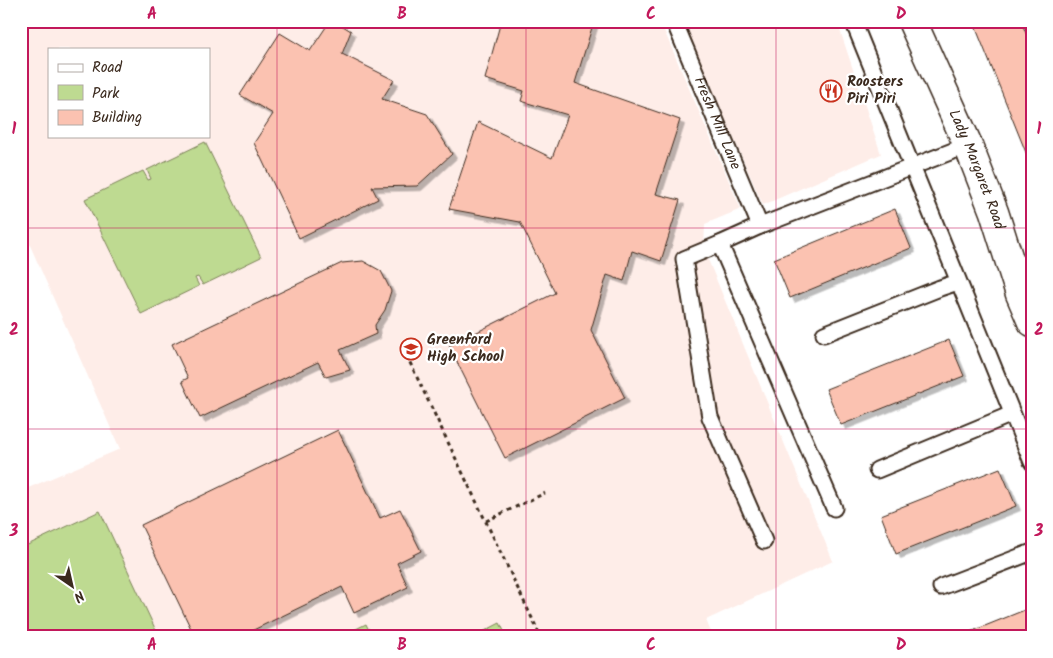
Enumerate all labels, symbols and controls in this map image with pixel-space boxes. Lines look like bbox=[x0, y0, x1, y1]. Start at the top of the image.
text: A bbox=[147, 2, 157, 27]
text: B bbox=[397, 2, 407, 27]
text: C bbox=[646, 2, 656, 27]
text: D bbox=[896, 2, 907, 27]
legend bbox=[48, 48, 210, 138]
text: Road bbox=[92, 56, 123, 80]
place label: Roosters Piri Piri bbox=[847, 70, 903, 111]
street label: Fresh Mill Lane bbox=[687, 73, 747, 174]
restaurant icon: Roosters Piri Piri bbox=[819, 79, 843, 103]
text: Park bbox=[92, 82, 120, 106]
text: Building bbox=[92, 106, 142, 130]
street label: Lady Margaret Road bbox=[941, 106, 1011, 233]
text: 1 bbox=[12, 117, 17, 142]
text: 1 bbox=[1037, 117, 1042, 142]
text: 2 bbox=[9, 318, 19, 343]
text: 2 bbox=[1034, 318, 1044, 343]
place label: Greenford High School bbox=[427, 328, 504, 369]
school or university icon: Greenford High School bbox=[399, 337, 423, 361]
text: 3 bbox=[9, 519, 19, 544]
text: 3 bbox=[1034, 519, 1044, 544]
north arrow bbox=[48, 560, 98, 610]
text: N bbox=[69, 584, 89, 608]
text: A bbox=[147, 633, 157, 658]
text: B bbox=[397, 633, 407, 658]
text: C bbox=[646, 633, 656, 658]
text: D bbox=[896, 633, 907, 658]

